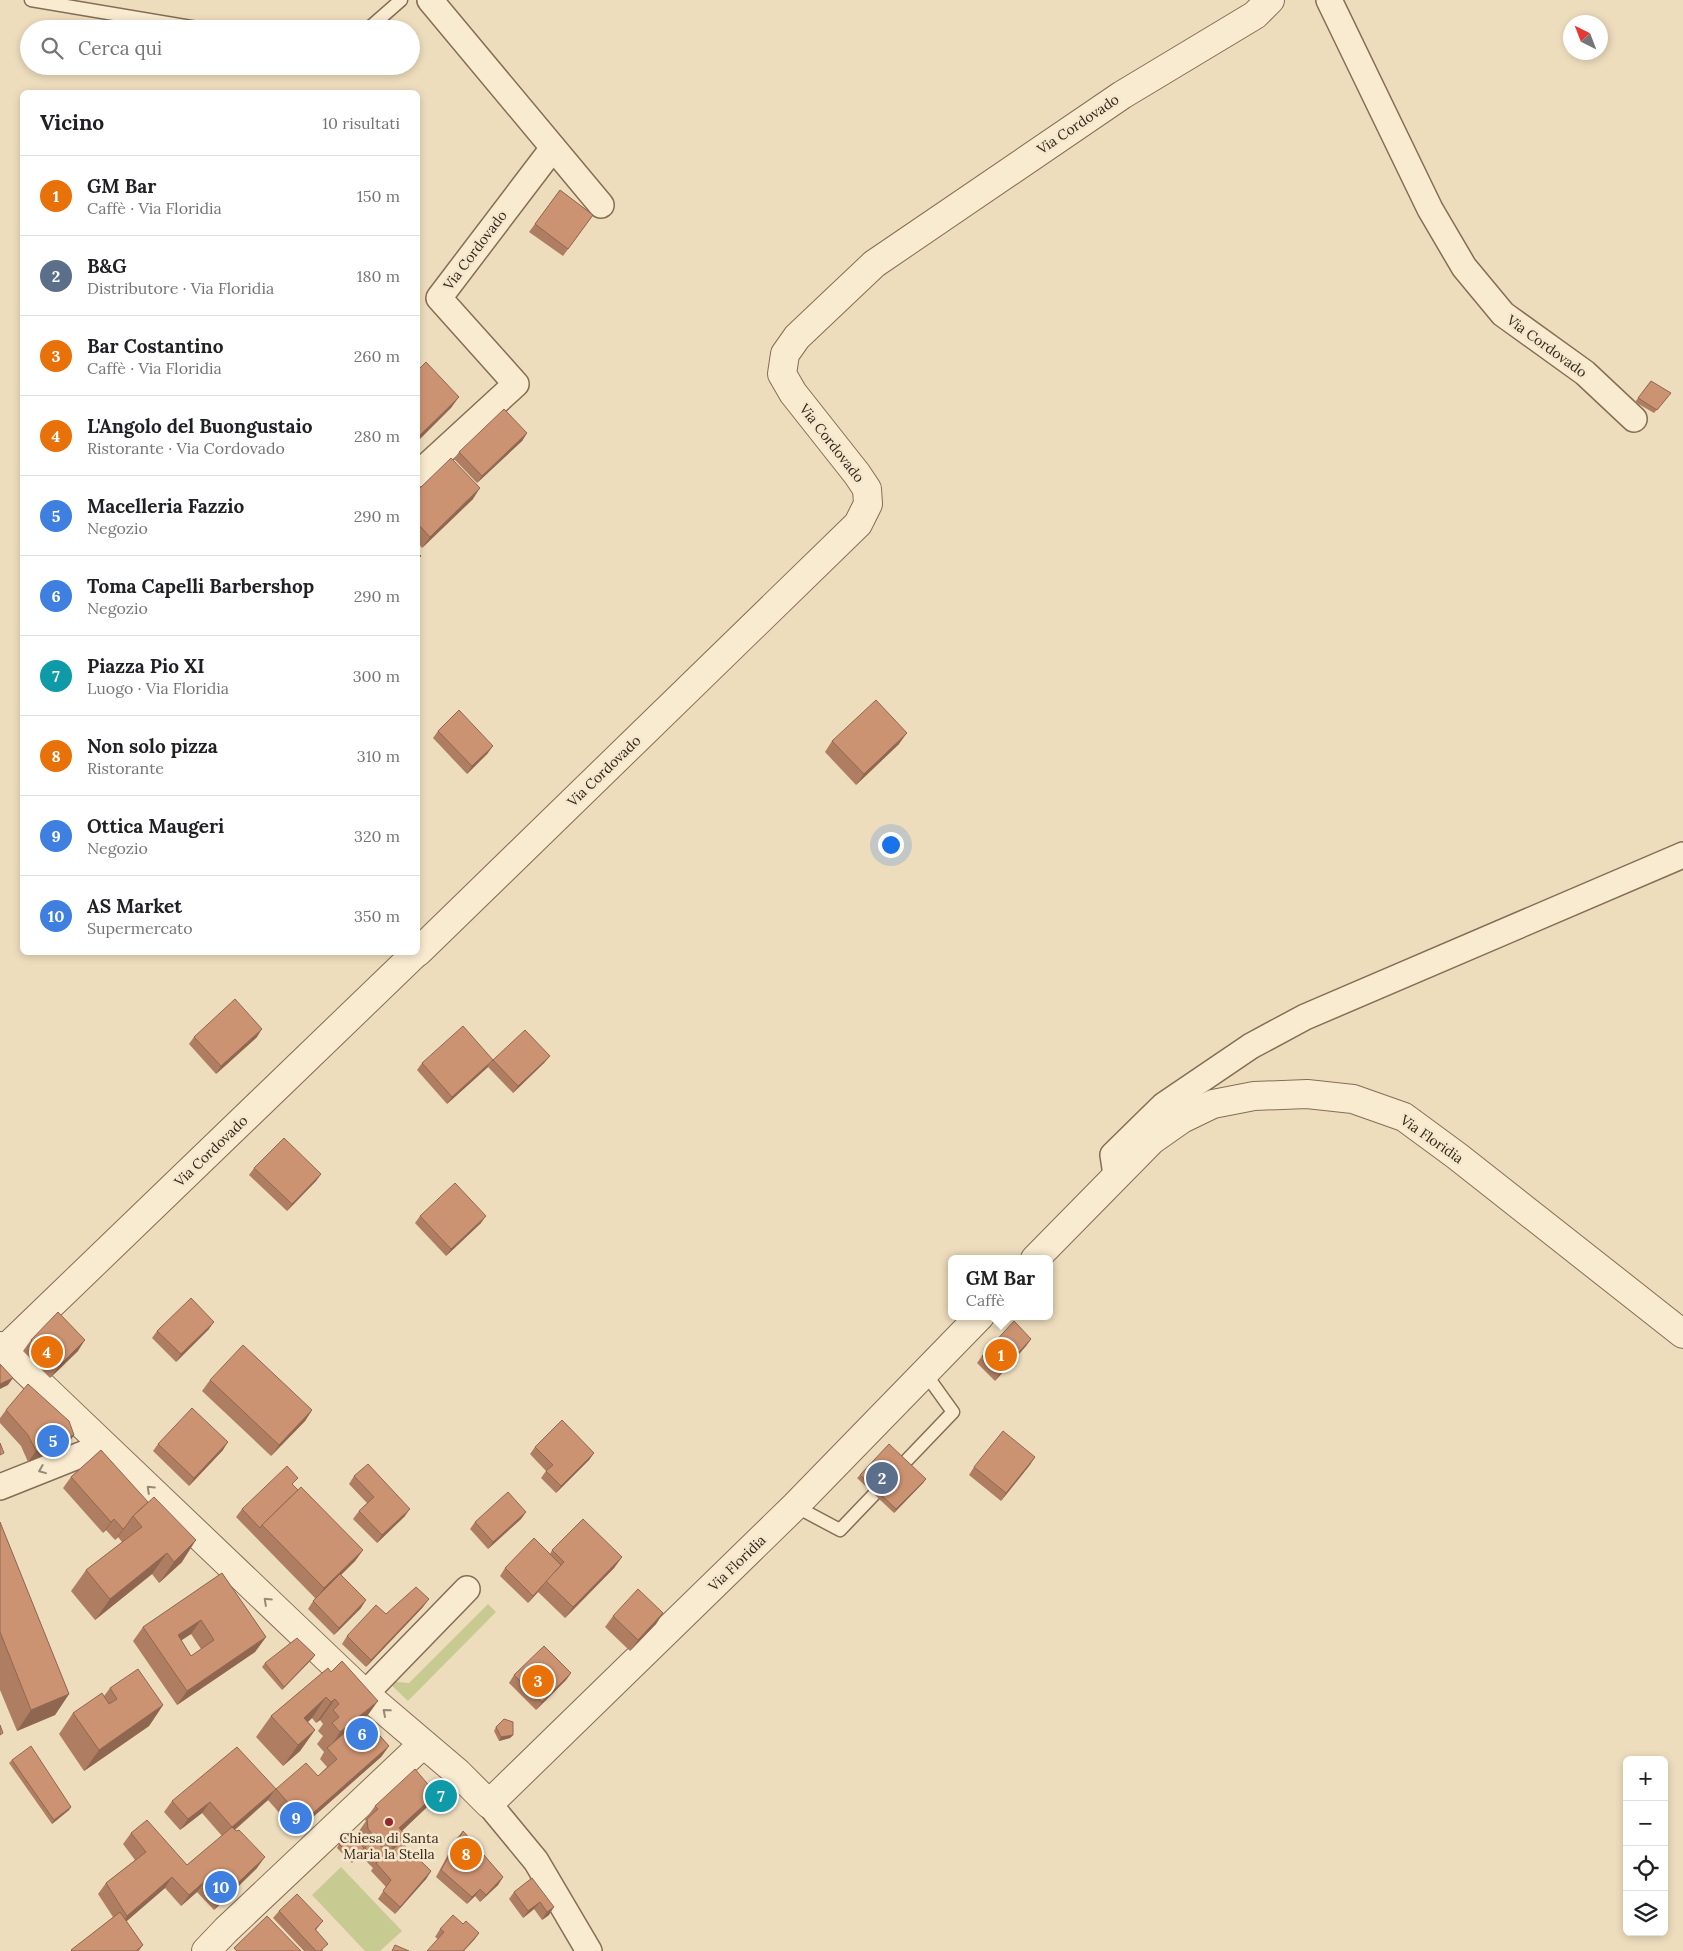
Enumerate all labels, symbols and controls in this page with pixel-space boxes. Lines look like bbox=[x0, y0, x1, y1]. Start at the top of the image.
north arrow bbox=[1563, 15, 1608, 60]
search box bbox=[20, 20, 420, 75]
icon: search bbox=[38, 34, 66, 62]
text: Cerca qui bbox=[78, 36, 162, 60]
street label: Via Cordovado bbox=[1033, 90, 1122, 159]
text: Vicino bbox=[40, 109, 104, 136]
text: 10 risultati bbox=[322, 113, 400, 133]
text: GM Bar bbox=[87, 174, 156, 198]
text: 1 bbox=[53, 186, 59, 206]
text: 150 m bbox=[357, 186, 400, 206]
text: Caffè · Via Floridia bbox=[87, 198, 222, 218]
street label: Via Cordovado bbox=[439, 207, 511, 294]
text: B&G bbox=[87, 254, 127, 278]
text: 2 bbox=[52, 266, 60, 286]
text: 180 m bbox=[357, 266, 400, 286]
text: Distributore · Via Floridia bbox=[87, 278, 274, 298]
street label: Via Cordovado bbox=[1503, 310, 1591, 381]
text: Bar Costantino bbox=[87, 334, 223, 358]
text: 3 bbox=[52, 346, 60, 366]
text: 260 m bbox=[354, 346, 400, 366]
text: Caffè · Via Floridia bbox=[87, 358, 222, 378]
street label: Via Cordovado bbox=[795, 399, 868, 486]
text: L'Angolo del Buongustaio bbox=[87, 414, 312, 438]
text: 4 bbox=[52, 426, 60, 446]
text: 280 m bbox=[354, 426, 400, 446]
text: Ristorante · Via Cordovado bbox=[87, 438, 285, 458]
text: Macelleria Fazzio bbox=[87, 494, 244, 518]
text: 5 bbox=[52, 506, 60, 526]
text: 290 m bbox=[354, 506, 400, 526]
text: Negozio bbox=[87, 518, 148, 538]
text: Toma Capelli Barbershop bbox=[87, 574, 314, 598]
text: 6 bbox=[51, 586, 61, 606]
text: 290 m bbox=[354, 586, 400, 606]
text: Negozio bbox=[87, 598, 148, 618]
text: Piazza Pio XI bbox=[87, 654, 205, 678]
text: 7 bbox=[52, 666, 60, 686]
text: 300 m bbox=[353, 666, 400, 686]
text: Luogo · Via Floridia bbox=[87, 678, 229, 698]
street label: Via Cordovado bbox=[563, 732, 644, 811]
text: Non solo pizza bbox=[87, 734, 218, 758]
text: 8 bbox=[51, 746, 61, 766]
text: 310 m bbox=[357, 746, 400, 766]
text: Ristorante bbox=[87, 758, 164, 778]
text: Ottica Maugeri bbox=[87, 814, 224, 838]
text: 9 bbox=[51, 826, 61, 846]
text: 320 m bbox=[354, 826, 400, 846]
your location bbox=[878, 832, 904, 858]
text: Negozio bbox=[87, 838, 148, 858]
text: AS Market bbox=[87, 894, 182, 918]
text: 10 bbox=[48, 906, 64, 926]
text: 350 m bbox=[354, 906, 400, 926]
text: Supermercato bbox=[87, 918, 193, 938]
street label: Via Floridia bbox=[1396, 1110, 1467, 1167]
street label: Via Cordovado bbox=[170, 1112, 251, 1191]
popup bbox=[948, 1255, 1053, 1320]
text: GM Bar bbox=[966, 1266, 1035, 1290]
text: Caffè bbox=[966, 1290, 1005, 1310]
pin: 4 bbox=[31, 1333, 63, 1371]
pin: 1 bbox=[985, 1336, 1017, 1374]
pin: 5 bbox=[37, 1422, 69, 1460]
pin: 2 bbox=[866, 1459, 898, 1497]
one-way arrow bbox=[38, 1464, 47, 1475]
one-way arrow bbox=[146, 1486, 155, 1495]
street label: Via Floridia bbox=[704, 1531, 769, 1596]
one-way arrow bbox=[264, 1598, 273, 1607]
pin: 3 bbox=[522, 1662, 554, 1700]
one-way arrow bbox=[383, 1709, 392, 1718]
pin: 6 bbox=[346, 1715, 378, 1753]
map controls bbox=[1623, 1756, 1668, 1936]
button: + bbox=[1623, 1756, 1668, 1801]
pin: 7 bbox=[425, 1777, 457, 1815]
pin: 9 bbox=[280, 1799, 312, 1837]
button: − bbox=[1623, 1801, 1668, 1846]
marker: Chiesa di Santa Maria la Stella bbox=[383, 1816, 395, 1828]
place label: Chiesa di Santa Maria la Stella bbox=[339, 1829, 439, 1863]
pin: 8 bbox=[450, 1835, 482, 1873]
button: locate bbox=[1623, 1846, 1668, 1891]
pin: 10 bbox=[205, 1868, 237, 1906]
button: layers bbox=[1623, 1891, 1668, 1936]

